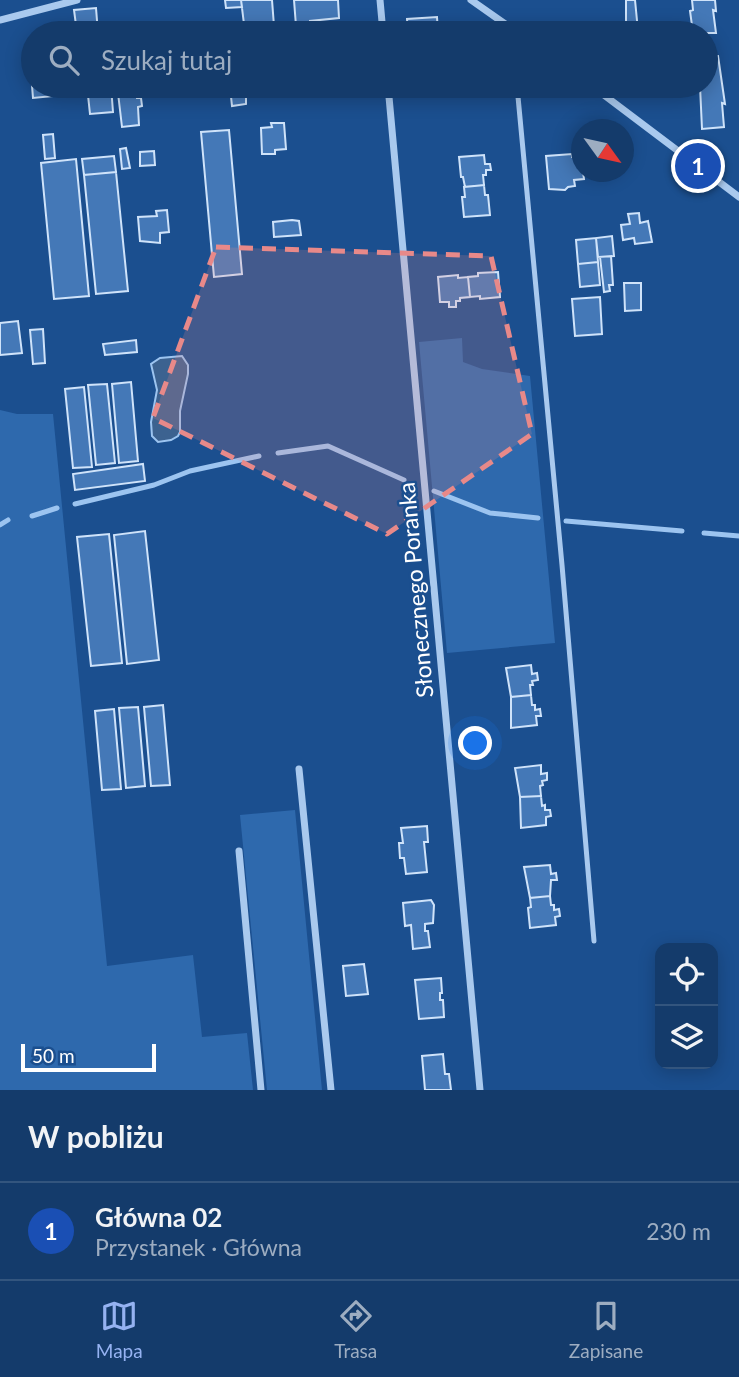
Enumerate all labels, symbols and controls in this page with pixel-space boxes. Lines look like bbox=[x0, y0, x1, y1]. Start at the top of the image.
search box bbox=[21, 21, 718, 98]
icon: search bbox=[45, 41, 83, 79]
text: Szukaj tutaj bbox=[101, 44, 232, 76]
north arrow bbox=[571, 119, 634, 182]
pin: 1 bbox=[675, 140, 721, 192]
street label: Słonecznego Poranka bbox=[392, 481, 438, 699]
your location bbox=[458, 726, 492, 760]
map controls bbox=[655, 943, 718, 1069]
button: locate bbox=[655, 943, 718, 1006]
button: layers bbox=[655, 1006, 718, 1069]
scale bar bbox=[21, 1041, 156, 1073]
text: 50 m bbox=[32, 1044, 75, 1067]
text: W pobliżu bbox=[28, 1118, 164, 1154]
text: Główna 02 bbox=[95, 1201, 222, 1233]
text: 1 bbox=[44, 1217, 58, 1245]
text: 230 m bbox=[646, 1217, 711, 1245]
text: Przystanek · Główna bbox=[95, 1233, 302, 1261]
tab: Mapa bbox=[96, 1297, 143, 1362]
tab: Trasa bbox=[334, 1297, 377, 1362]
tab: Zapisane bbox=[569, 1297, 643, 1362]

